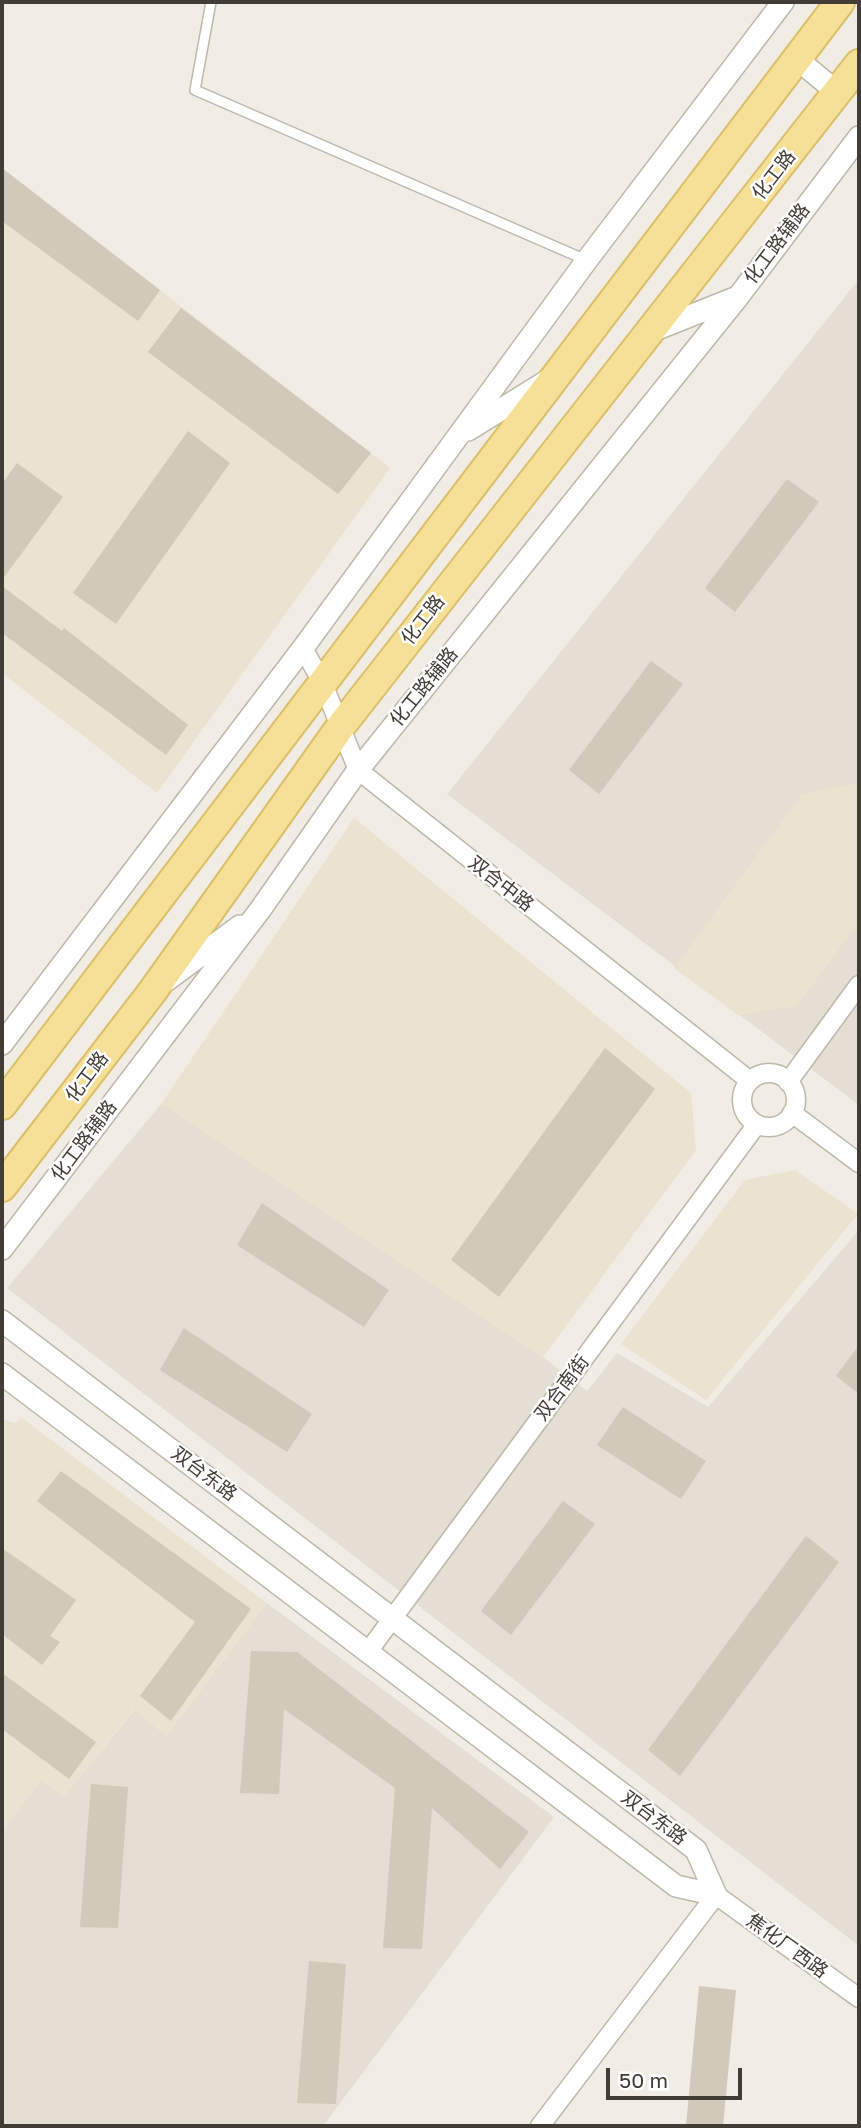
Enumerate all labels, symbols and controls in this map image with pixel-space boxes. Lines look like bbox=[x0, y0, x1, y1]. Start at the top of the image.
street label: 化工路 bbox=[747, 146, 801, 204]
street label: 化工路辅路 bbox=[739, 199, 815, 289]
street label: 化工路 bbox=[396, 591, 450, 649]
street label: 化工路辅路 bbox=[385, 643, 463, 731]
street label: 双合中路 bbox=[464, 852, 538, 916]
street label: 化工路 bbox=[61, 1047, 113, 1107]
street label: 化工路辅路 bbox=[46, 1096, 122, 1186]
street label: 双合南街 bbox=[530, 1351, 594, 1425]
street label: 双台东路 bbox=[167, 1442, 241, 1506]
street label: 双台东路 bbox=[617, 1786, 691, 1850]
street label: 焦化厂西路 bbox=[742, 1909, 832, 1983]
scale bar bbox=[609, 2054, 746, 2098]
text: 50 m bbox=[619, 2067, 668, 2093]

